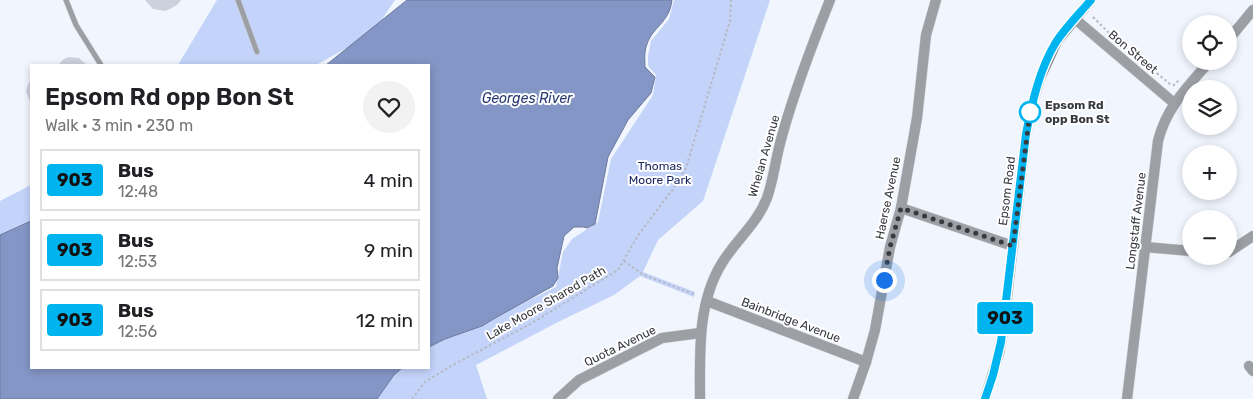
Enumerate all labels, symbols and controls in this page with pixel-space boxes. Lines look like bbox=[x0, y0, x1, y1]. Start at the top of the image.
map controls bbox=[1182, 15, 1237, 265]
button: locate bbox=[1182, 15, 1237, 70]
street label: Bon Street bbox=[1106, 27, 1161, 77]
button: layers bbox=[1182, 80, 1237, 135]
button: heart bbox=[363, 81, 415, 133]
text: Epsom Rd opp Bon St bbox=[45, 83, 294, 111]
water label: Georges River bbox=[482, 90, 573, 107]
place label: Epsom Rd opp Bon St bbox=[1045, 98, 1110, 126]
marker: Epsom Rd opp Bon St bbox=[1019, 101, 1041, 123]
street label: Whelan Avenue bbox=[746, 113, 783, 199]
text: Walk · 3 min · 230 m bbox=[45, 116, 193, 135]
button: + bbox=[1182, 145, 1237, 200]
street label: Haerse Avenue bbox=[872, 155, 904, 241]
street label: Epsom Road bbox=[996, 156, 1018, 226]
text: Bus bbox=[118, 159, 154, 182]
park label: Thomas Moore Park bbox=[629, 159, 692, 187]
text: 903 bbox=[57, 169, 93, 191]
text: 4 min bbox=[364, 169, 413, 192]
street label: Longstaff Avenue bbox=[1123, 171, 1149, 270]
text: 12:48 bbox=[118, 182, 158, 201]
button: − bbox=[1182, 210, 1237, 265]
text: Bus bbox=[118, 229, 154, 252]
text: 903 bbox=[57, 239, 93, 261]
text: 9 min bbox=[364, 239, 413, 262]
text: 12:53 bbox=[118, 252, 157, 271]
street label: Lake Moore Shared Path bbox=[484, 263, 608, 343]
your location bbox=[872, 268, 897, 293]
street label: Bainbridge Avenue bbox=[739, 295, 843, 345]
text: Bus bbox=[118, 299, 154, 322]
line badge: 903 bbox=[976, 302, 1034, 334]
text: 903 bbox=[987, 307, 1023, 329]
text: 903 bbox=[57, 309, 93, 331]
text: 12 min bbox=[356, 309, 413, 332]
text: 12:56 bbox=[118, 322, 157, 341]
street label: Quota Avenue bbox=[582, 322, 658, 369]

